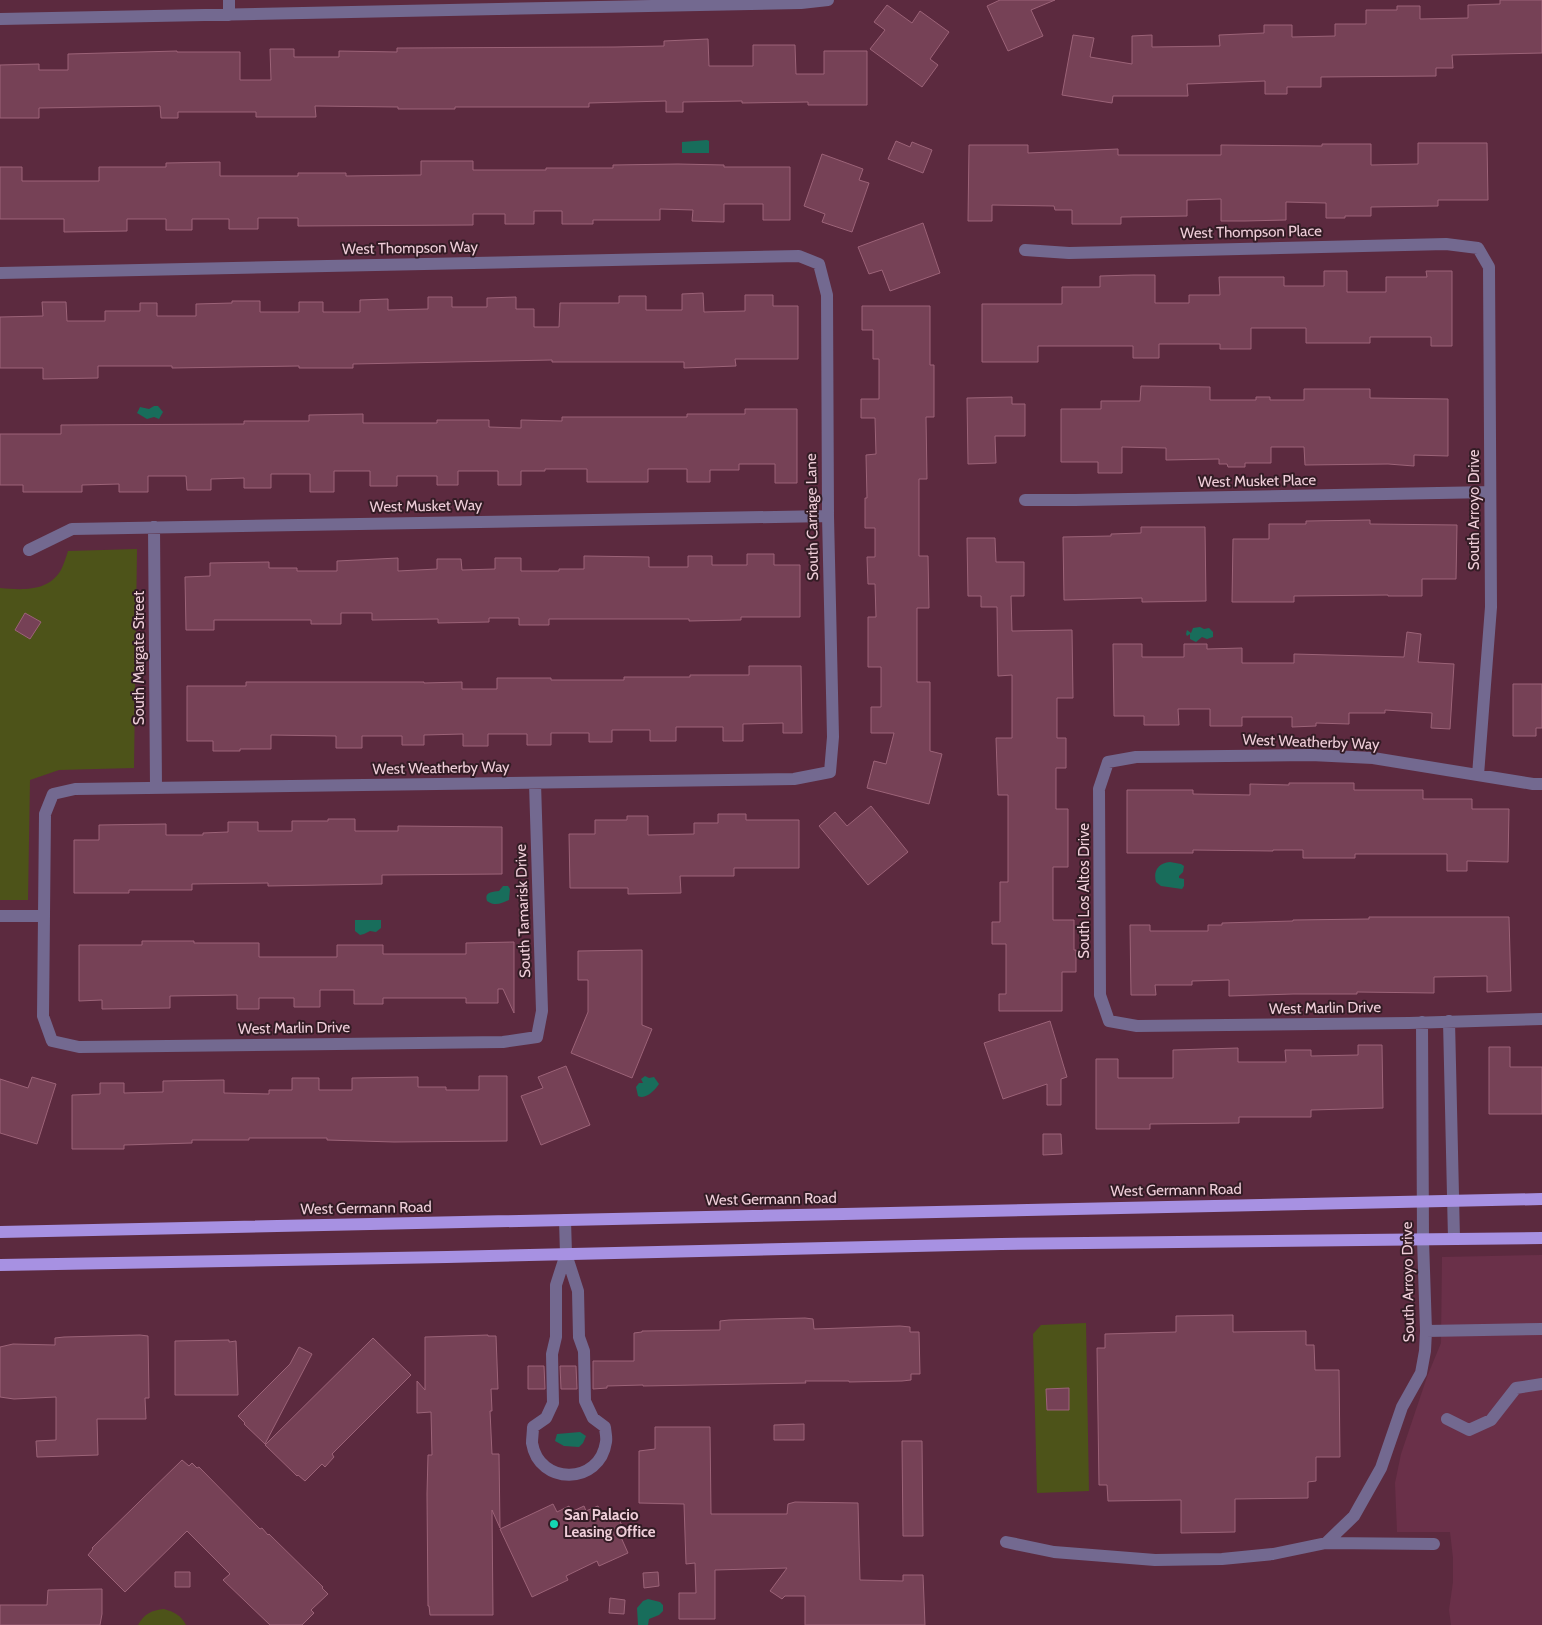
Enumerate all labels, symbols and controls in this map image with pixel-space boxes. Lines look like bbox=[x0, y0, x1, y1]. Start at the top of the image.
street label: West Thompson Place bbox=[1180, 222, 1322, 242]
street label: West Thompson Way bbox=[342, 238, 479, 258]
street label: South Arroyo Drive bbox=[1465, 449, 1483, 570]
street label: South Carriage Lane bbox=[802, 453, 822, 581]
street label: West Musket Place bbox=[1198, 471, 1317, 491]
street label: West Musket Way bbox=[370, 496, 483, 516]
street label: South Margate Street bbox=[130, 591, 148, 725]
street label: West Weatherby Way bbox=[1242, 731, 1380, 753]
street label: West Weatherby Way bbox=[372, 758, 510, 778]
street label: South Los Altos Drive bbox=[1075, 823, 1093, 959]
street label: South Tamarisk Drive bbox=[512, 843, 534, 978]
street label: West Marlin Drive bbox=[1269, 998, 1382, 1018]
street label: West Marlin Drive bbox=[238, 1018, 351, 1038]
street label: West Germann Road bbox=[1110, 1180, 1242, 1200]
street label: West Germann Road bbox=[705, 1189, 837, 1209]
street label: West Germann Road bbox=[300, 1198, 432, 1218]
street label: South Arroyo Drive bbox=[1398, 1221, 1418, 1343]
place label: San Palacio Leasing Office bbox=[564, 1506, 656, 1541]
marker: San Palacio Leasing Office bbox=[548, 1518, 560, 1530]

